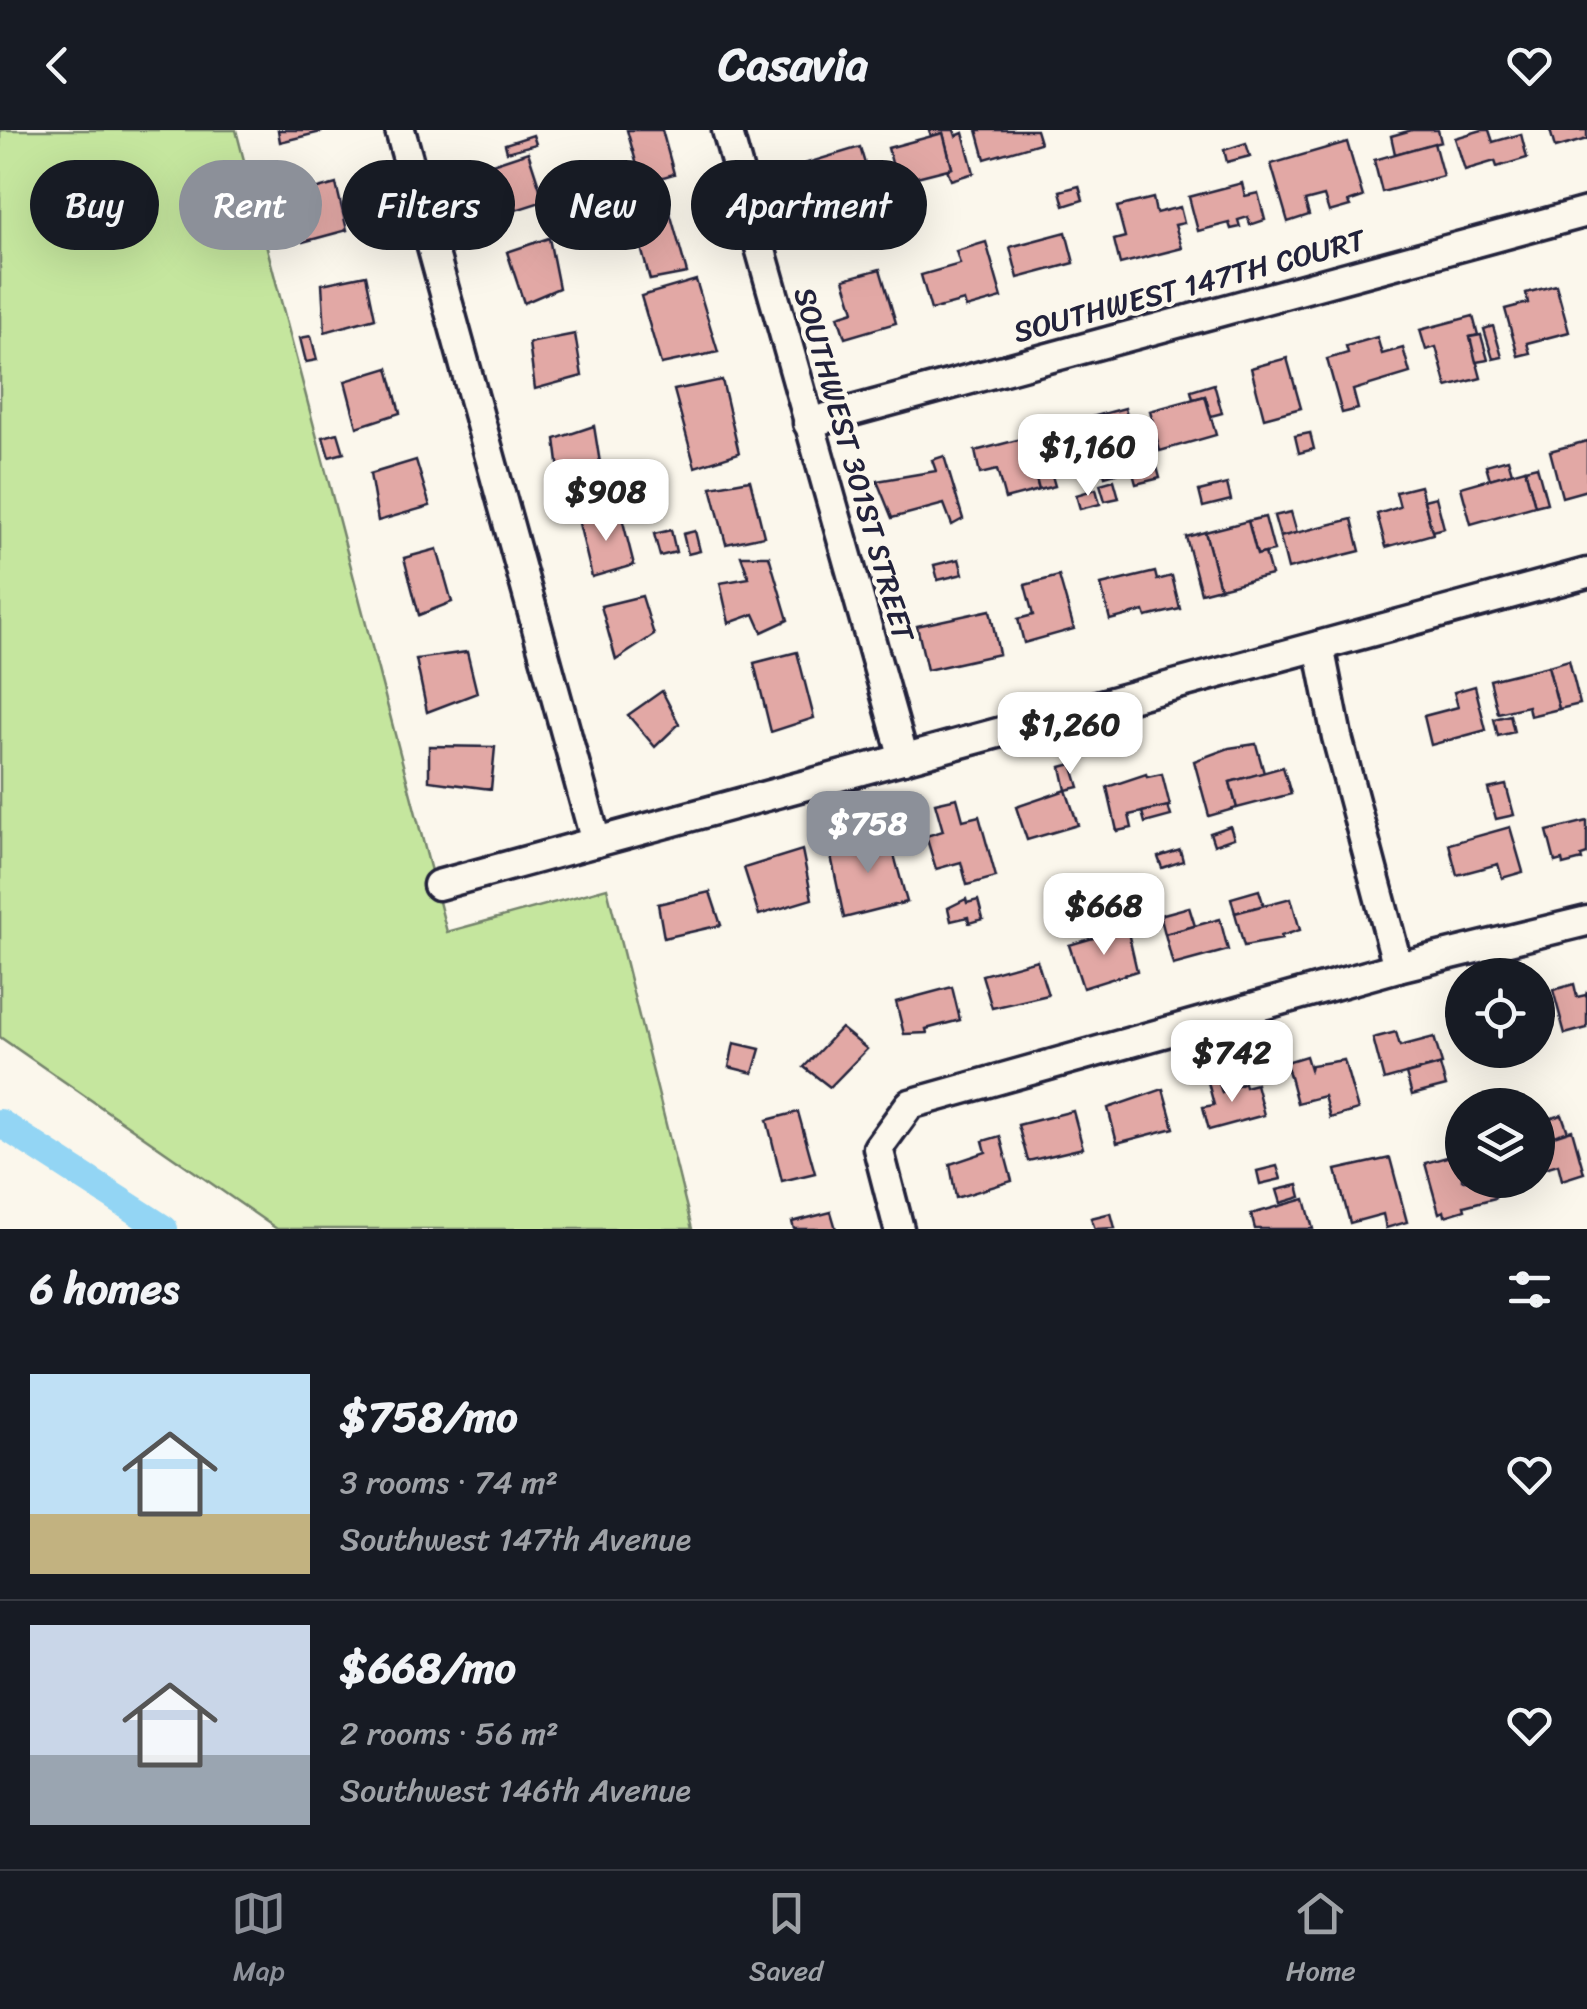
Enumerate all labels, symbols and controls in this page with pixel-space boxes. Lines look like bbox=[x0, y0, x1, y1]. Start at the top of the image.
text: Casavia bbox=[719, 25, 868, 105]
icon: back bbox=[30, 38, 85, 93]
icon: heart bbox=[1502, 38, 1557, 93]
chip: Buy bbox=[30, 160, 159, 250]
chip: Rent bbox=[179, 160, 322, 250]
chip: Filters bbox=[342, 160, 515, 250]
chip: New bbox=[535, 160, 671, 250]
chip: Apartment bbox=[691, 160, 927, 250]
street label: SOUTHWEST 147TH COURT bbox=[1007, 213, 1373, 359]
street label: SOUTHWEST 301ST STREET bbox=[778, 280, 931, 650]
pin: $1,160 bbox=[1007, 414, 1169, 499]
text: $1,160 bbox=[1040, 418, 1136, 475]
pin: $908 bbox=[547, 459, 665, 544]
text: $908 bbox=[566, 463, 646, 520]
pin: $1,260 bbox=[989, 692, 1151, 777]
text: $1,260 bbox=[1020, 696, 1120, 753]
pin: $758 bbox=[809, 791, 927, 876]
text: $758 bbox=[829, 795, 907, 852]
pin: $668 bbox=[1045, 873, 1163, 958]
text: $668 bbox=[1065, 877, 1143, 934]
map controls bbox=[1445, 958, 1555, 1198]
button: locate bbox=[1445, 958, 1555, 1068]
pin: $742 bbox=[1173, 1020, 1291, 1105]
text: $742 bbox=[1193, 1024, 1271, 1081]
button: layers bbox=[1445, 1088, 1555, 1198]
text: 6 homes bbox=[30, 1252, 179, 1326]
icon: filters bbox=[1502, 1262, 1557, 1317]
text: $758/mo bbox=[340, 1380, 518, 1454]
icon: home bbox=[110, 1414, 230, 1534]
icon: heart bbox=[1502, 1447, 1557, 1502]
text: 3 rooms · 74 m² bbox=[340, 1454, 558, 1511]
text: Southwest 147th Avenue bbox=[340, 1511, 691, 1568]
text: $668/mo bbox=[340, 1631, 516, 1705]
icon: home bbox=[110, 1665, 230, 1785]
icon: heart bbox=[1502, 1698, 1557, 1753]
text: 2 rooms · 56 m² bbox=[340, 1705, 559, 1762]
text: Southwest 146th Avenue bbox=[340, 1762, 691, 1819]
tab: Map bbox=[231, 1886, 286, 1995]
tab: Saved bbox=[749, 1886, 823, 1995]
tab: Home bbox=[1286, 1886, 1356, 1995]

